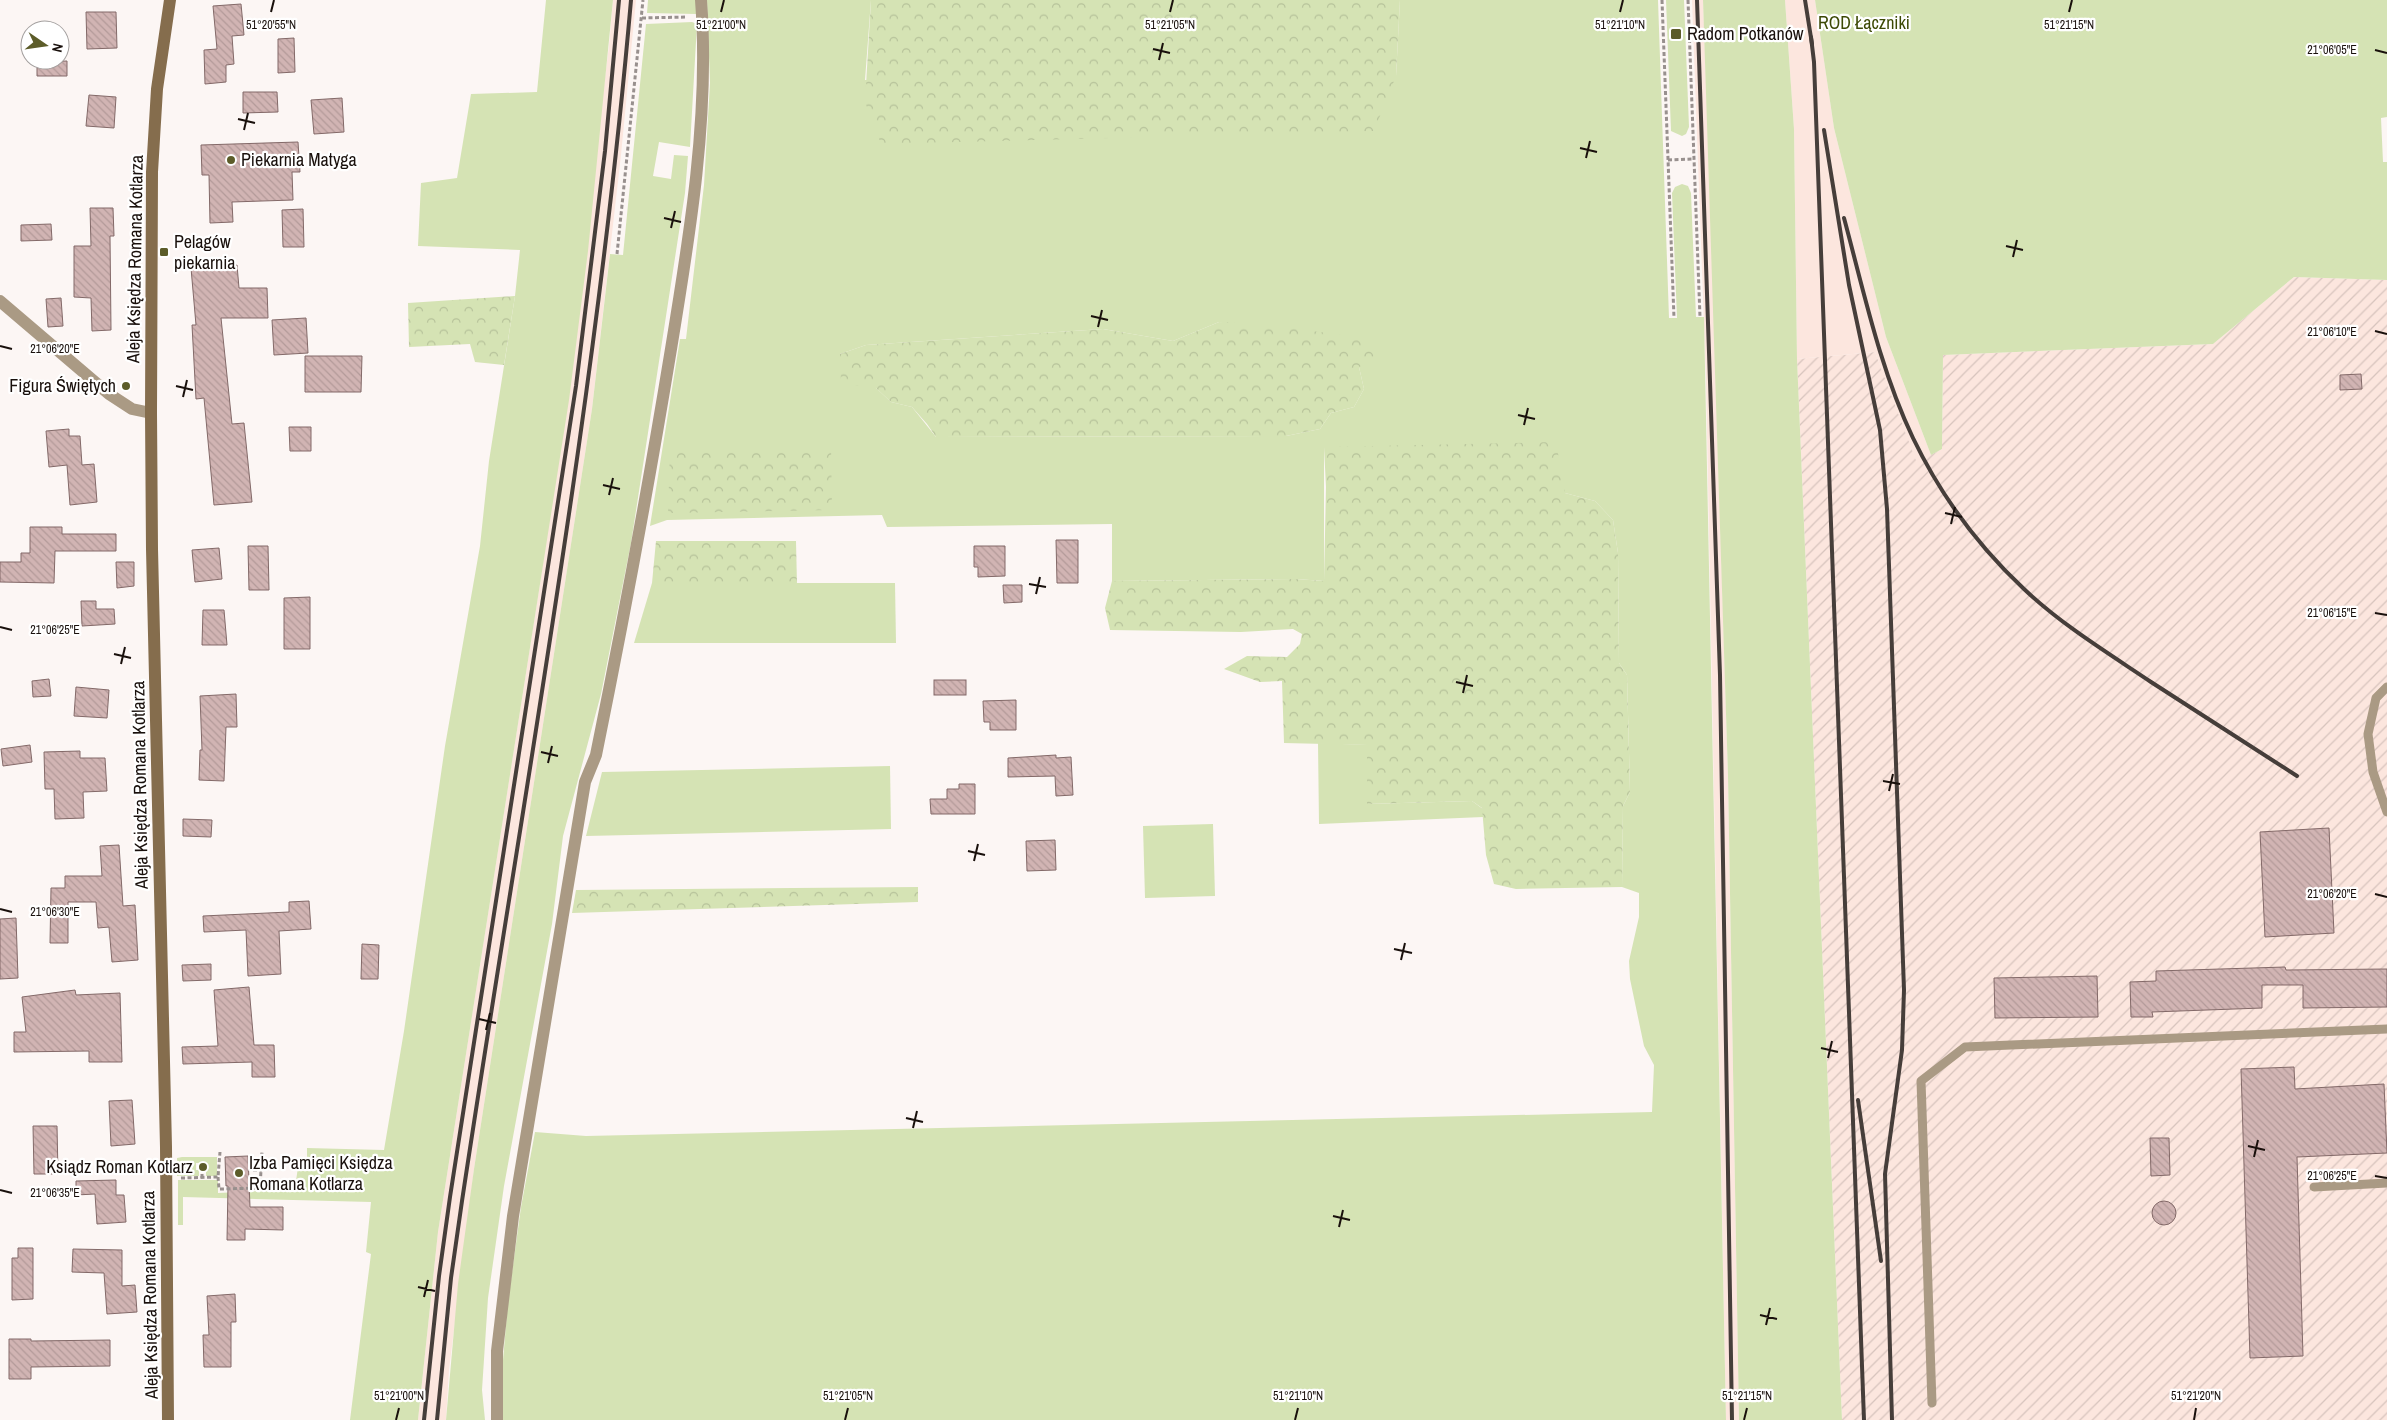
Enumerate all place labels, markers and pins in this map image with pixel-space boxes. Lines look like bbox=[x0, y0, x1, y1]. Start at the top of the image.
place label: Radom Potkanów bbox=[1687, 21, 1804, 46]
marker: Radom Potkanów bbox=[1669, 27, 1683, 41]
place label: Piekarnia Matyga bbox=[241, 147, 357, 172]
marker: Piekarnia Matyga bbox=[225, 154, 237, 166]
place label: Pelagów piekarnia bbox=[174, 229, 236, 275]
marker: Pelagów piekarnia bbox=[158, 246, 170, 258]
place label: Figura Świętych bbox=[9, 373, 116, 398]
marker: Figura Świętych bbox=[120, 380, 132, 392]
place label: Izba Pamięci Księdza Romana Kotlarza bbox=[249, 1150, 393, 1196]
place label: Ksiądz Roman Kotlarz bbox=[46, 1154, 193, 1179]
marker: Ksiądz Roman Kotlarz bbox=[197, 1161, 209, 1173]
marker: Izba Pamięci Księdza Romana Kotlarza bbox=[233, 1167, 245, 1179]

